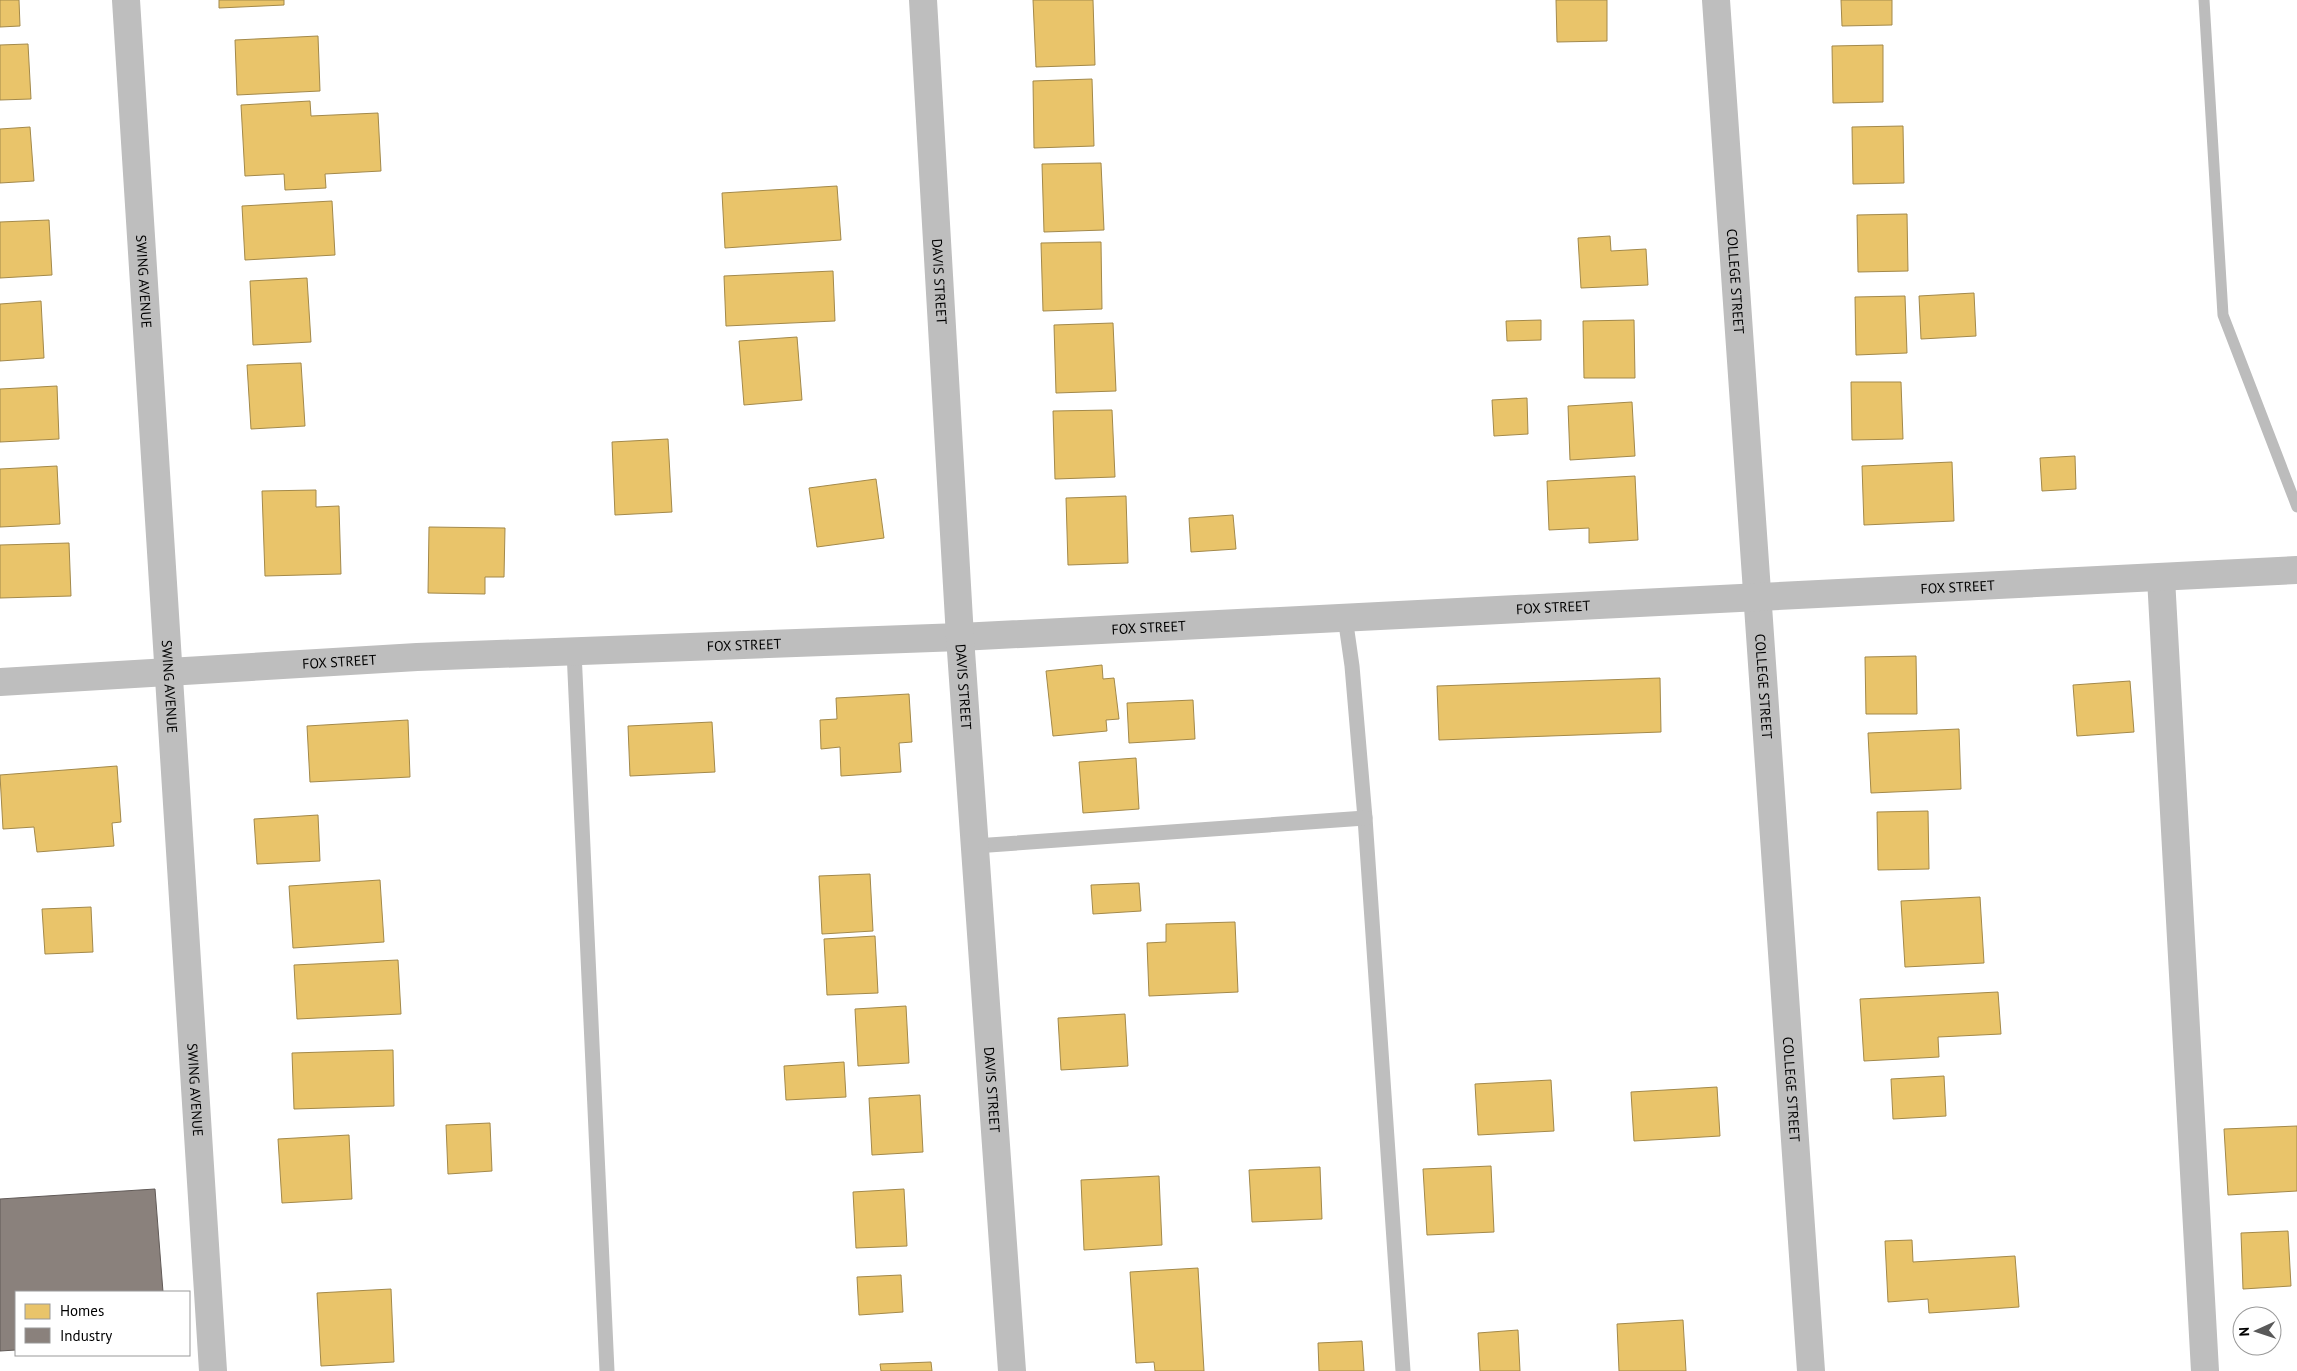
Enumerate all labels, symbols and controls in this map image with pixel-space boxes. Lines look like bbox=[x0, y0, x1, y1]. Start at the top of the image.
street label: COLLEGE STREET bbox=[1723, 228, 1748, 335]
street label: SWING AVENUE bbox=[132, 234, 156, 329]
street label: DAVIS STREET bbox=[928, 238, 951, 325]
street label: FOX STREET bbox=[1920, 576, 1996, 598]
street label: FOX STREET bbox=[1515, 596, 1591, 618]
street label: FOX STREET bbox=[1111, 617, 1187, 638]
street label: COLLEGE STREET bbox=[1751, 633, 1776, 740]
street label: FOX STREET bbox=[706, 635, 782, 655]
street label: SWING AVENUE bbox=[158, 639, 182, 734]
street label: DAVIS STREET bbox=[952, 643, 976, 731]
street label: FOX STREET bbox=[302, 650, 377, 673]
street label: COLLEGE STREET bbox=[1779, 1036, 1804, 1143]
street label: SWING AVENUE bbox=[183, 1043, 207, 1137]
street label: DAVIS STREET bbox=[980, 1046, 1004, 1134]
legend bbox=[15, 1291, 190, 1356]
text: Homes bbox=[60, 1301, 104, 1320]
north arrow bbox=[2232, 1306, 2282, 1356]
text: Industry bbox=[60, 1326, 112, 1345]
text: N bbox=[2235, 1327, 2253, 1337]

